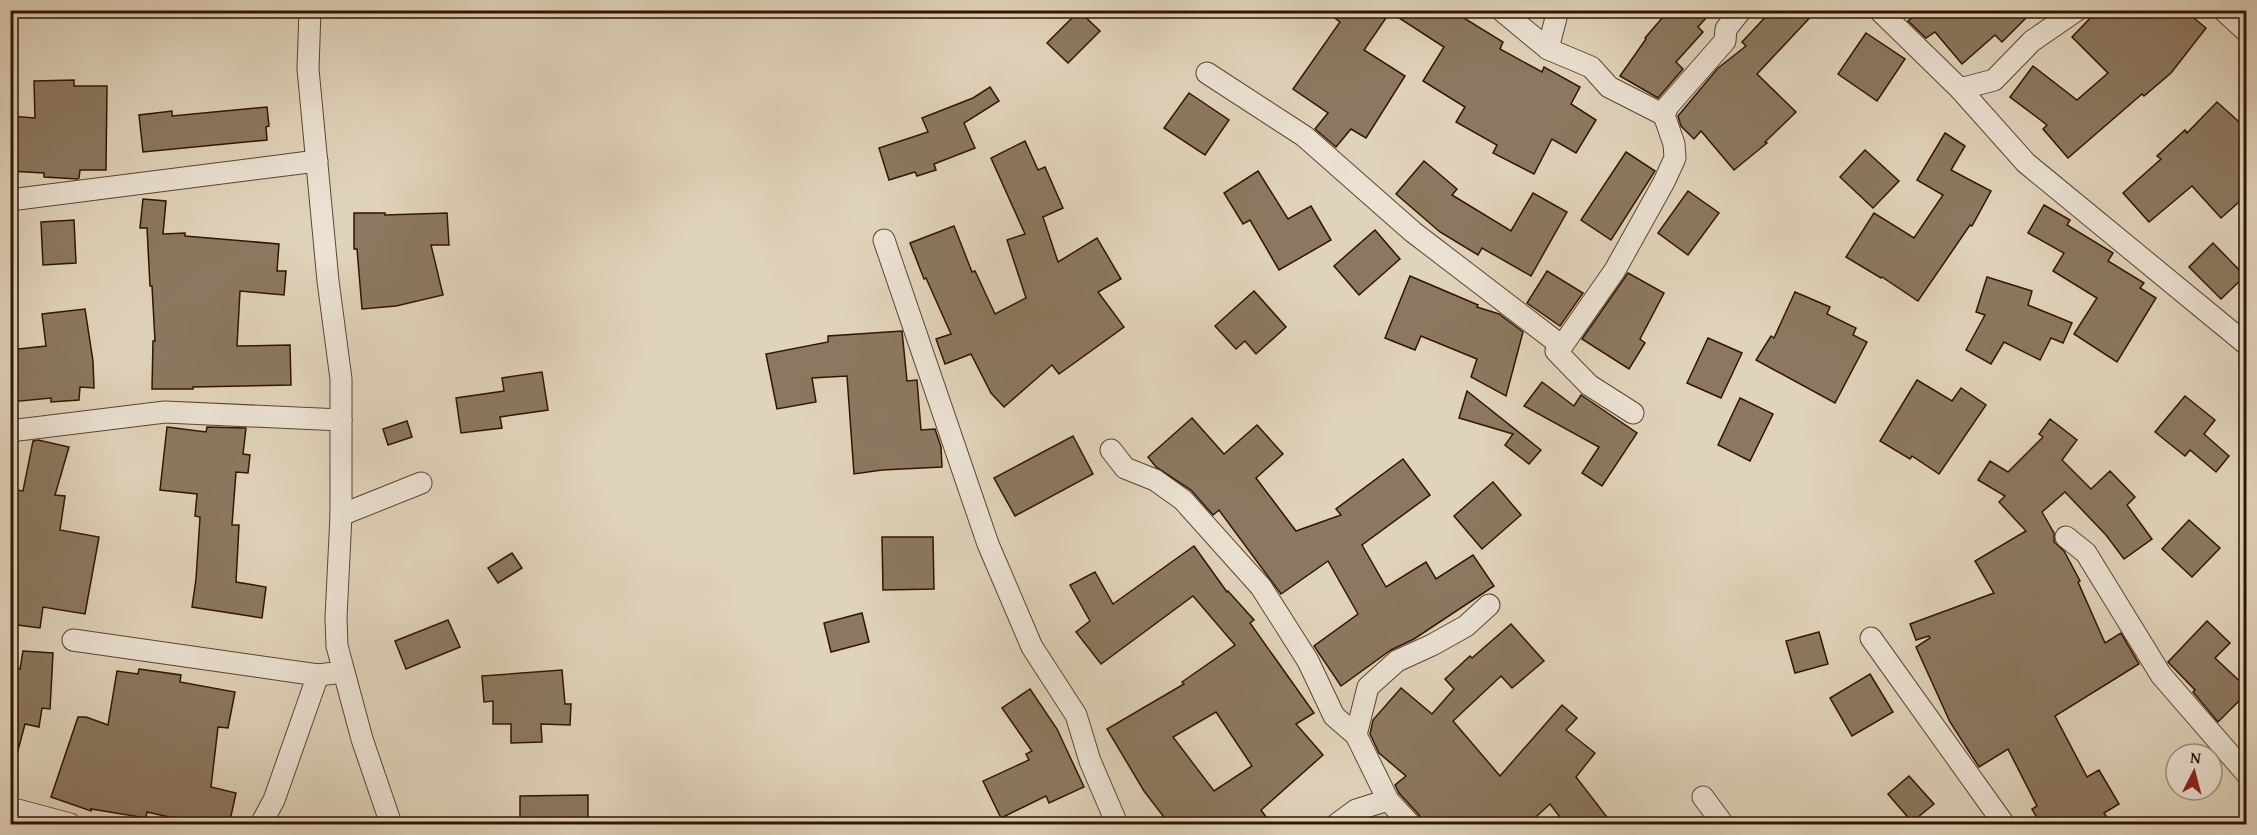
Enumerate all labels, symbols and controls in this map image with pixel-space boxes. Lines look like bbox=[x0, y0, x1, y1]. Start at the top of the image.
north arrow bbox=[2164, 742, 2224, 802]
text: N bbox=[2189, 745, 2202, 770]

